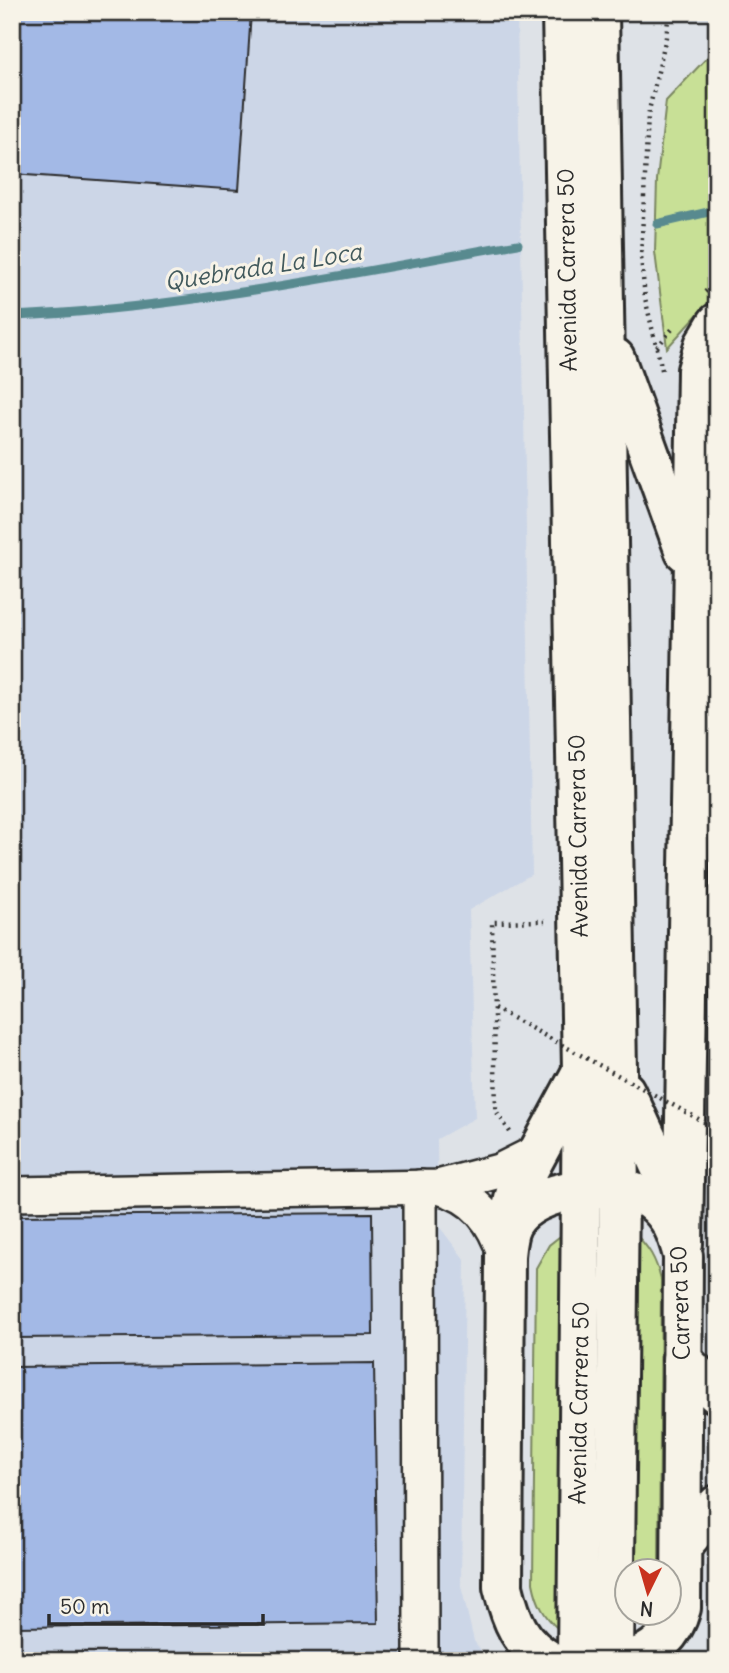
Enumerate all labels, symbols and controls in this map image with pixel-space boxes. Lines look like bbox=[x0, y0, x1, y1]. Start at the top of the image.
street label: Avenida Carrera 50 bbox=[550, 168, 583, 372]
water label: Quebrada La Loca bbox=[162, 235, 365, 296]
street label: Avenida Carrera 50 bbox=[561, 734, 594, 938]
street label: Carrera 50 bbox=[663, 1245, 696, 1361]
street label: Avenida Carrera 50 bbox=[562, 1301, 595, 1505]
north arrow bbox=[614, 1558, 684, 1628]
scale bar bbox=[49, 1582, 262, 1626]
text: 50 m bbox=[60, 1593, 109, 1620]
text: N bbox=[639, 1596, 654, 1621]

